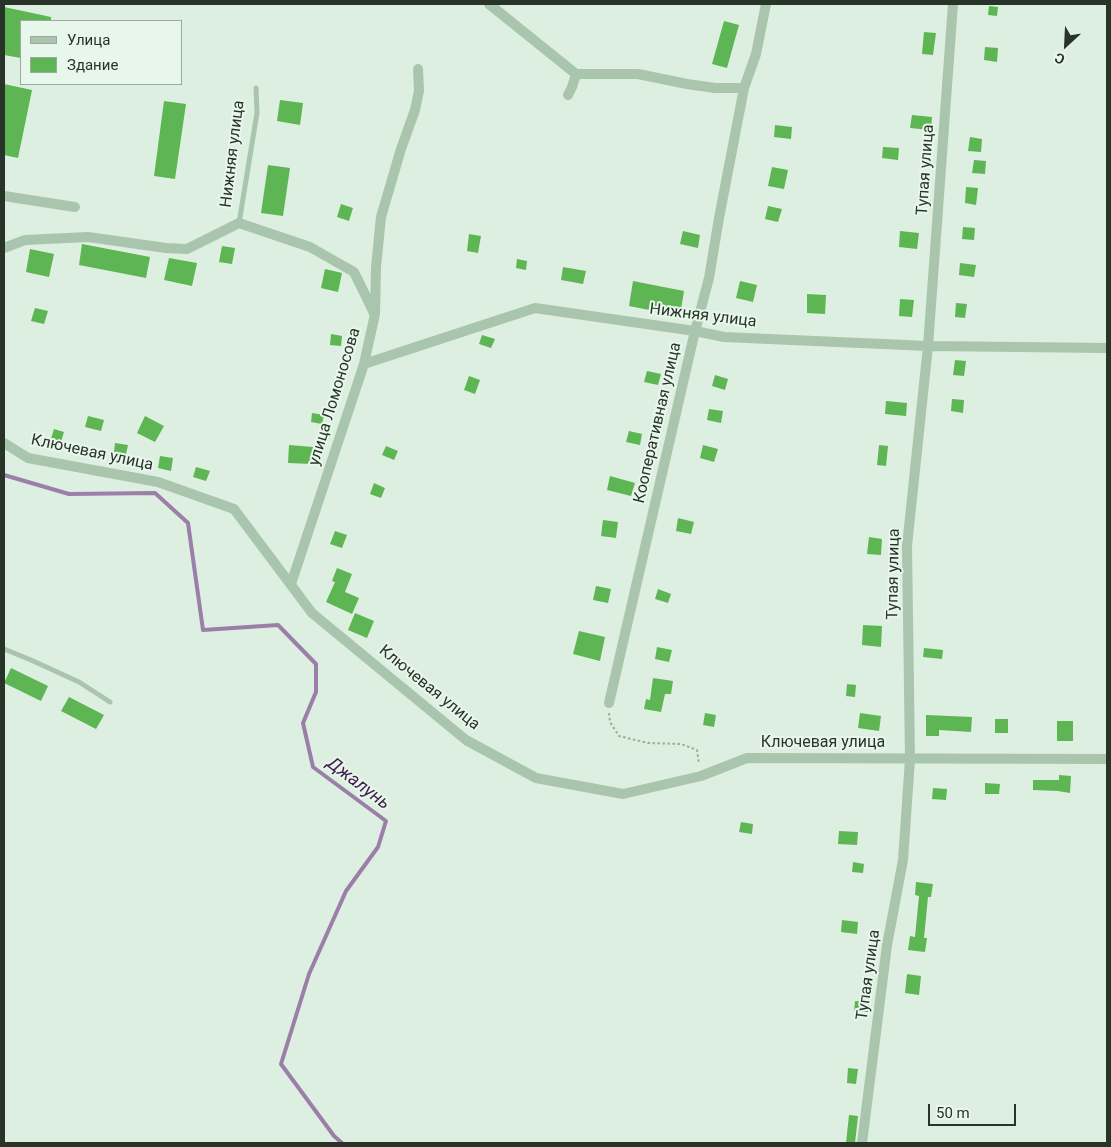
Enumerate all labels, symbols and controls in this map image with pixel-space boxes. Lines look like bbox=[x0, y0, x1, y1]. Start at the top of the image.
legend bbox=[20, 20, 182, 85]
north arrow bbox=[1041, 20, 1091, 70]
text: Улица bbox=[67, 31, 110, 49]
text: С bbox=[1052, 49, 1067, 68]
text: Здание bbox=[67, 56, 118, 74]
street label: Нижняя улица bbox=[217, 99, 249, 209]
street label: Тупая улица bbox=[913, 124, 939, 216]
street label: Нижняя улица bbox=[648, 300, 758, 332]
street label: улица Ломоносова bbox=[305, 326, 365, 468]
street label: Кооперативная улица bbox=[630, 341, 686, 505]
street label: Ключевая улица bbox=[29, 431, 155, 475]
street label: Тупая улица bbox=[884, 528, 904, 620]
street label: Ключевая улица bbox=[375, 641, 483, 735]
street label: Ключевая улица bbox=[761, 733, 885, 753]
water label: Джалунь bbox=[322, 753, 394, 815]
street label: Тупая улица bbox=[853, 929, 885, 1021]
scale bar bbox=[931, 1094, 1018, 1126]
text: 50 m bbox=[936, 1104, 970, 1122]

